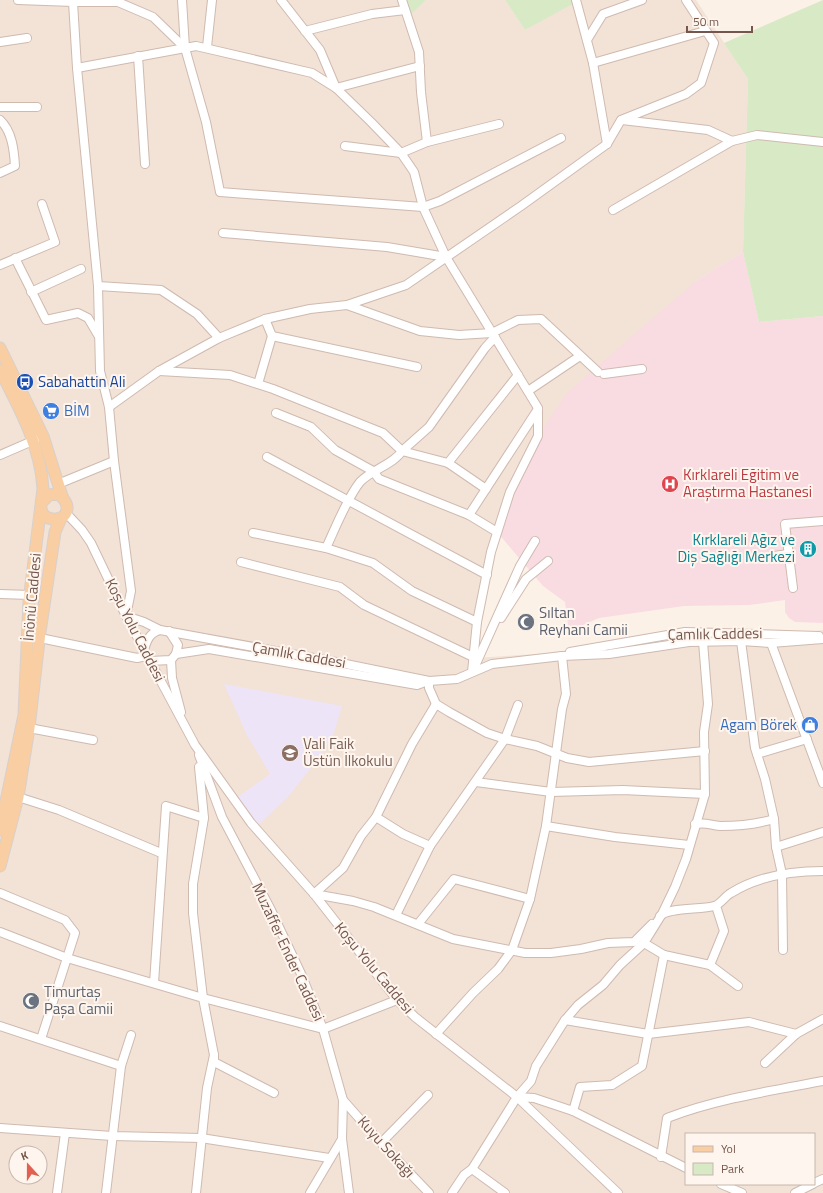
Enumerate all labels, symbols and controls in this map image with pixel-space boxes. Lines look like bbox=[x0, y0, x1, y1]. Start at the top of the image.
scale bar bbox=[687, 8, 752, 34]
text: 50 m bbox=[693, 12, 719, 31]
place label: Sabahattin Ali bbox=[38, 370, 125, 393]
bus stop icon: Sabahattin Ali bbox=[15, 372, 35, 392]
place label: BİM bbox=[64, 399, 90, 422]
supermarket icon: BİM bbox=[41, 401, 61, 421]
place label: Kırklareli Eğitim ve Araştırma Hastanesi bbox=[683, 463, 812, 503]
hospital icon: Kırklareli Eğitim ve Araştırma Hastanesi bbox=[660, 474, 680, 494]
place label: Kırklareli Ağız ve Diş Sağlığı Merkezi bbox=[677, 528, 795, 568]
building icon: Kırklareli Ağız ve Diş Sağlığı Merkezi bbox=[798, 539, 818, 559]
street label: İnönü Caddesi bbox=[16, 552, 47, 642]
street label: Koşu Yolu Caddesi bbox=[99, 574, 171, 686]
place label: Sıltan Reyhani Camii bbox=[539, 601, 628, 641]
mosque icon: Sıltan Reyhani Camii bbox=[516, 612, 536, 632]
street label: Çamlık Caddesi bbox=[667, 621, 763, 646]
street label: Çamlık Caddesi bbox=[250, 635, 348, 674]
place label: Agam Börek bbox=[720, 713, 797, 736]
shop icon: Agam Börek bbox=[800, 715, 820, 735]
place label: Vali Faik Üstün İlkokulu bbox=[303, 732, 393, 772]
school or university icon: Vali Faik Üstün İlkokulu bbox=[280, 743, 300, 763]
street label: Muzaffer Ender Caddesi bbox=[246, 879, 331, 1025]
street label: Koşu Yolu Caddesi bbox=[329, 917, 420, 1019]
place label: Timurtaş Paşa Camii bbox=[44, 980, 113, 1020]
mosque icon: Timurtaş Paşa Camii bbox=[21, 991, 41, 1011]
street label: Kuyu Sokağı bbox=[352, 1111, 421, 1183]
legend bbox=[685, 1133, 815, 1185]
text: Yol bbox=[721, 1139, 736, 1158]
north arrow bbox=[8, 1145, 48, 1185]
text: K bbox=[19, 1147, 31, 1164]
text: Park bbox=[721, 1159, 744, 1178]

